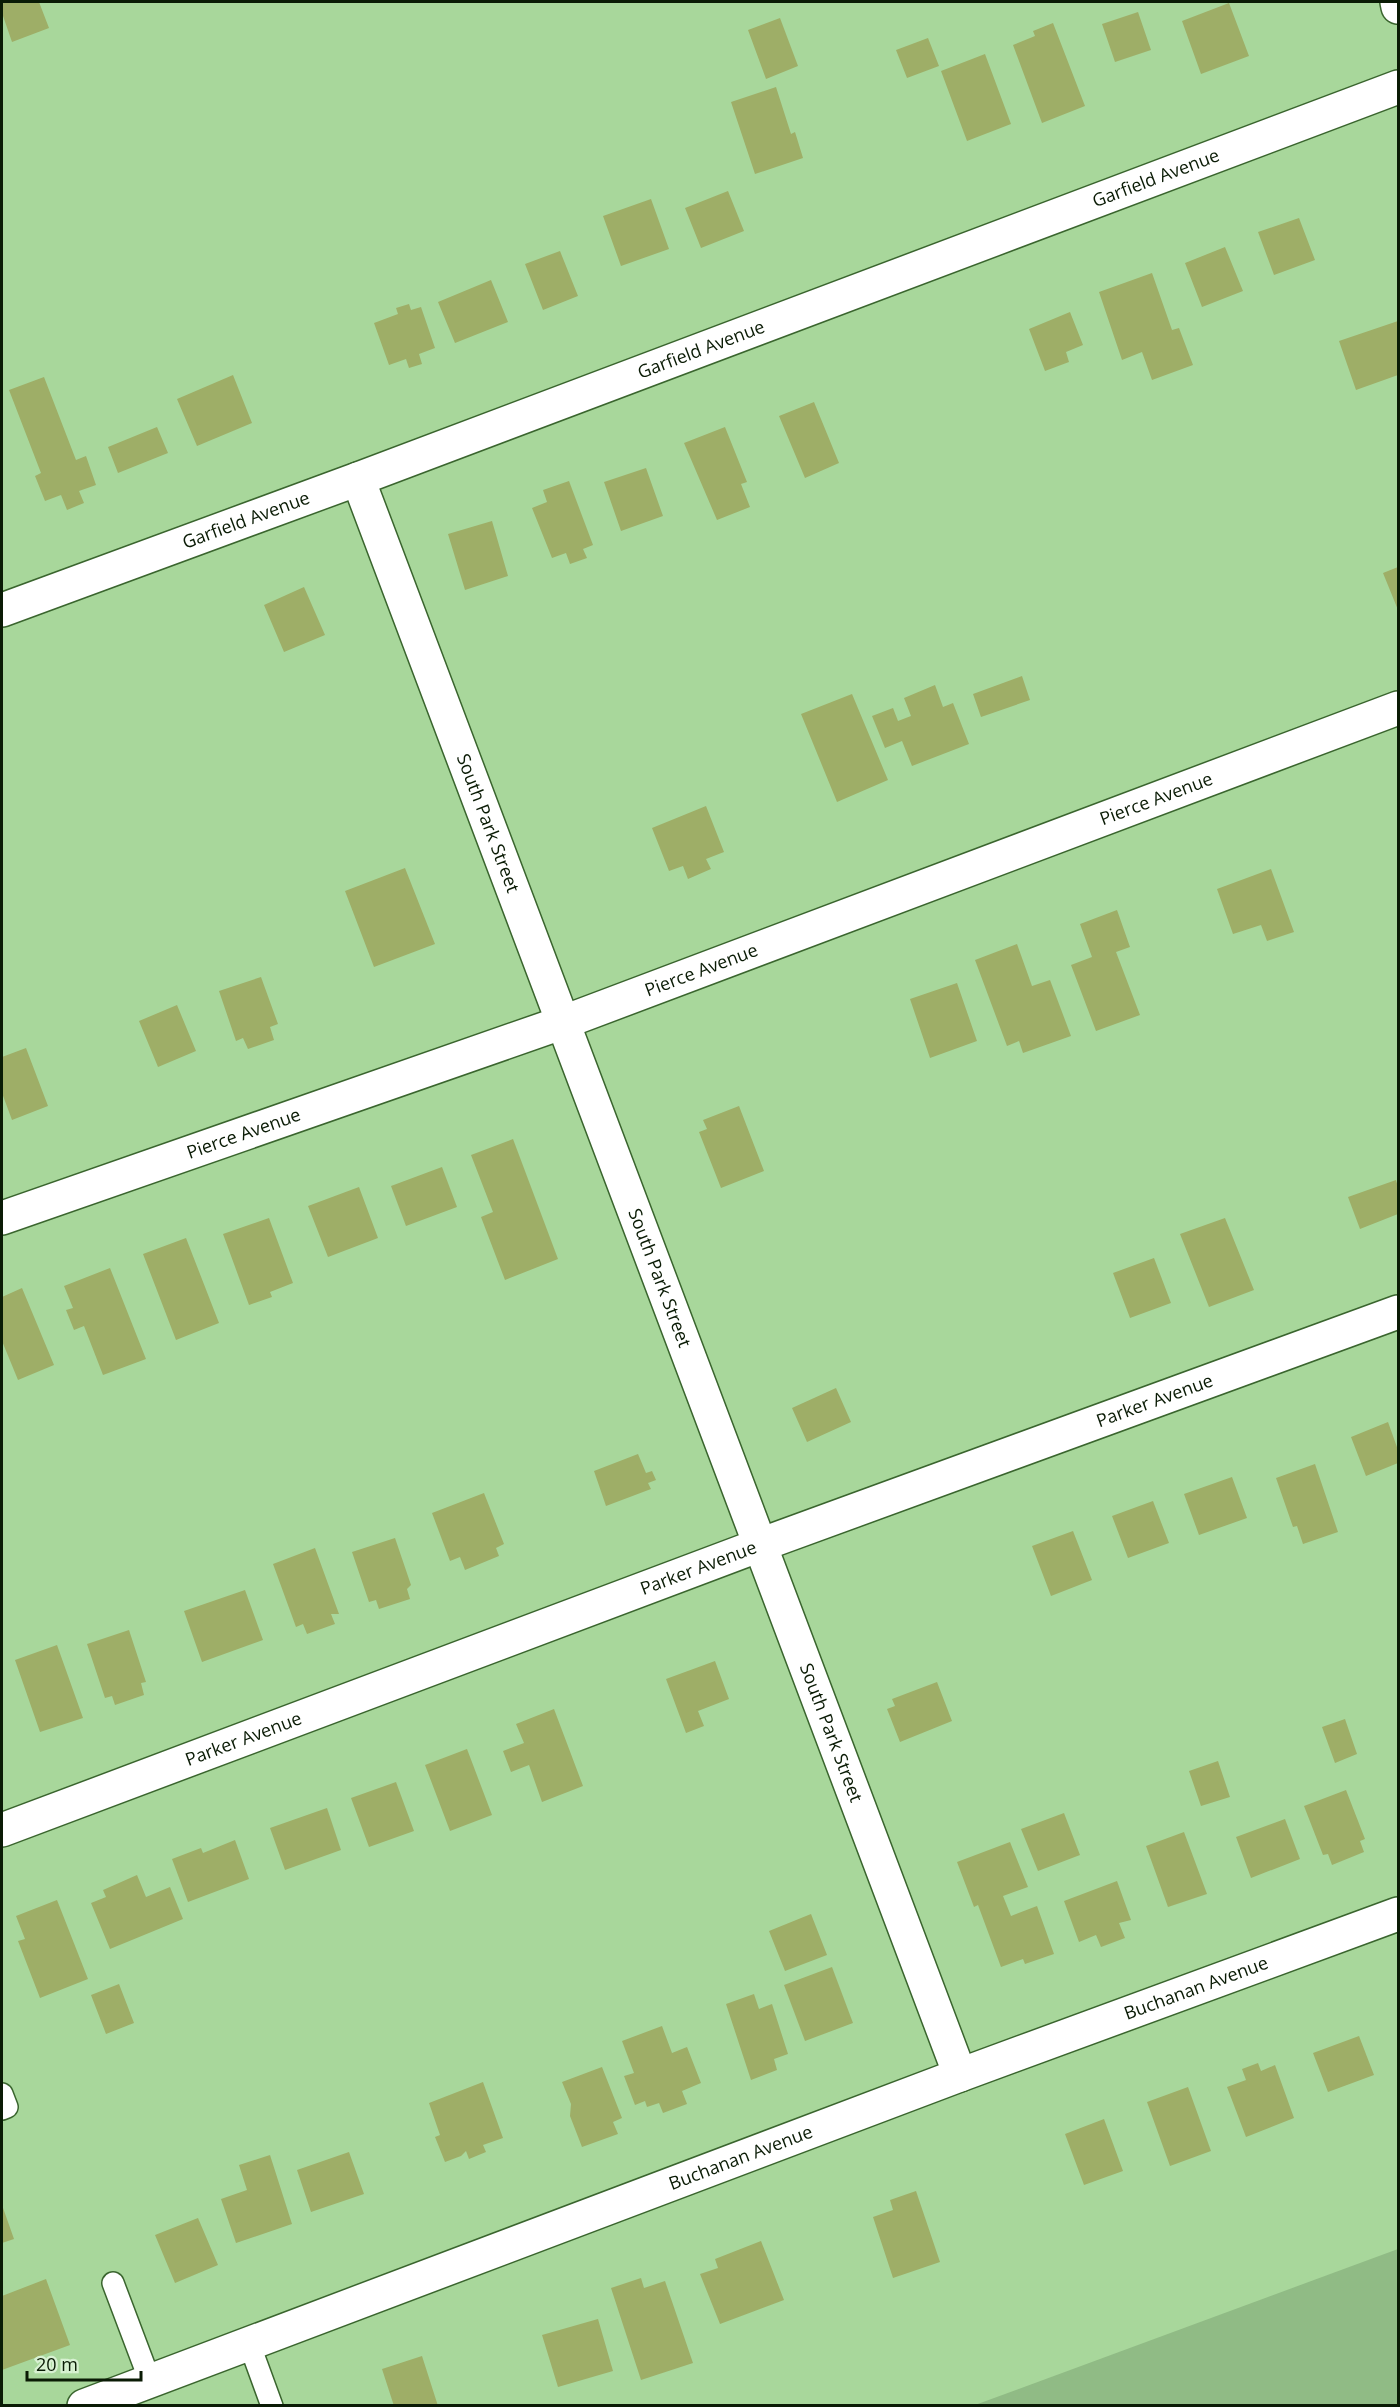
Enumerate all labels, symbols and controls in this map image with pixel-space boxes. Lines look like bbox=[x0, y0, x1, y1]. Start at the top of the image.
street label: Garfield Avenue bbox=[1089, 142, 1223, 212]
street label: Garfield Avenue bbox=[634, 314, 768, 384]
street label: Garfield Avenue bbox=[179, 485, 313, 554]
street label: South Park Street bbox=[452, 750, 526, 896]
street label: Pierce Avenue bbox=[1096, 766, 1216, 830]
street label: Pierce Avenue bbox=[641, 937, 761, 1002]
street label: Pierce Avenue bbox=[183, 1102, 304, 1164]
street label: South Park Street bbox=[623, 1205, 697, 1350]
street label: Parker Avenue bbox=[1093, 1368, 1216, 1432]
street label: Parker Avenue bbox=[636, 1534, 760, 1600]
street label: South Park Street bbox=[795, 1660, 869, 1805]
street label: Parker Avenue bbox=[182, 1705, 305, 1771]
street label: Buchanan Avenue bbox=[1120, 1950, 1271, 2025]
street label: Buchanan Avenue bbox=[665, 2119, 816, 2195]
scale bar bbox=[27, 2344, 141, 2382]
text: 20 m bbox=[36, 2352, 78, 2376]

